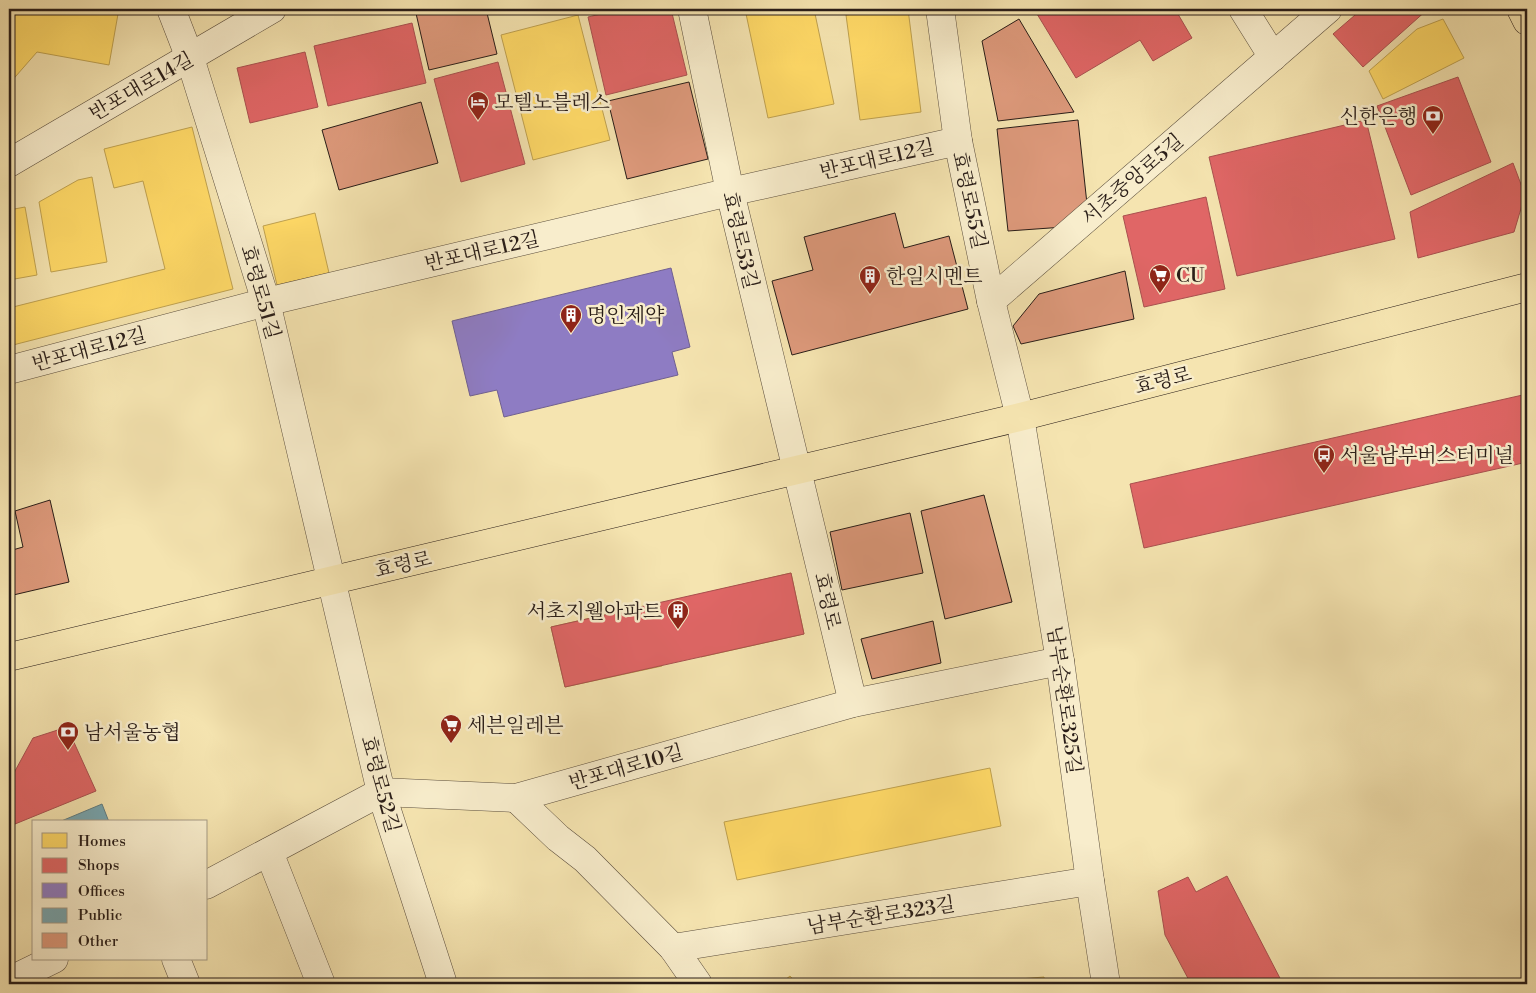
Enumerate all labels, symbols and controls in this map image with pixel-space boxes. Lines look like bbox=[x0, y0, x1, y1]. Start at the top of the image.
street label: 반포대로14길 bbox=[85, 47, 198, 127]
hotel icon: 모텔노블레스 bbox=[466, 90, 490, 121]
place label: 모텔노블레스 bbox=[494, 91, 610, 116]
bank icon: 신한은행 bbox=[1421, 104, 1445, 135]
place label: 신한은행 bbox=[1340, 105, 1417, 130]
street label: 서초중앙로5길 bbox=[1077, 129, 1189, 231]
street label: 반포대로12길 bbox=[818, 135, 937, 186]
street label: 효령로55길 bbox=[946, 149, 991, 251]
street label: 효령로53길 bbox=[716, 189, 763, 292]
street label: 반포대로12길 bbox=[423, 227, 542, 278]
street label: 효령로51길 bbox=[234, 242, 285, 342]
supermarket icon: CU bbox=[1148, 263, 1172, 294]
building icon: 한일시멘트 bbox=[858, 264, 882, 295]
place label: CU bbox=[1176, 264, 1205, 289]
place label: 한일시멘트 bbox=[886, 265, 983, 290]
building icon: 명인제약 bbox=[559, 303, 583, 334]
place label: 명인제약 bbox=[587, 304, 665, 329]
street label: 반포대로12길 bbox=[30, 323, 149, 378]
street label: 효령로 bbox=[1132, 362, 1195, 401]
bus stop icon: 서울남부버스터미널 bbox=[1312, 443, 1336, 474]
place label: 서울남부버스터미널 bbox=[1340, 444, 1514, 469]
street label: 효령로 bbox=[372, 547, 434, 584]
street label: 효령로 bbox=[808, 570, 845, 632]
building icon: 서초지웰아파트 bbox=[666, 599, 690, 630]
place label: 서초지웰아파트 bbox=[527, 600, 662, 625]
street label: 남부순환로325길 bbox=[1041, 625, 1086, 776]
supermarket icon: 세븐일레븐 bbox=[439, 713, 463, 744]
place label: 세븐일레븐 bbox=[467, 714, 564, 739]
bank icon: 남서울농협 bbox=[56, 720, 80, 751]
place label: 남서울농협 bbox=[84, 721, 181, 746]
street label: 효령로52길 bbox=[355, 733, 405, 836]
street label: 반포대로10길 bbox=[566, 740, 686, 797]
legend bbox=[32, 820, 208, 960]
text: Homes bbox=[78, 832, 126, 851]
text: Shops bbox=[78, 856, 119, 875]
text: Offices bbox=[78, 882, 125, 901]
street label: 남부순환로323길 bbox=[805, 892, 957, 941]
text: Public bbox=[78, 906, 122, 925]
text: Other bbox=[78, 932, 119, 951]

